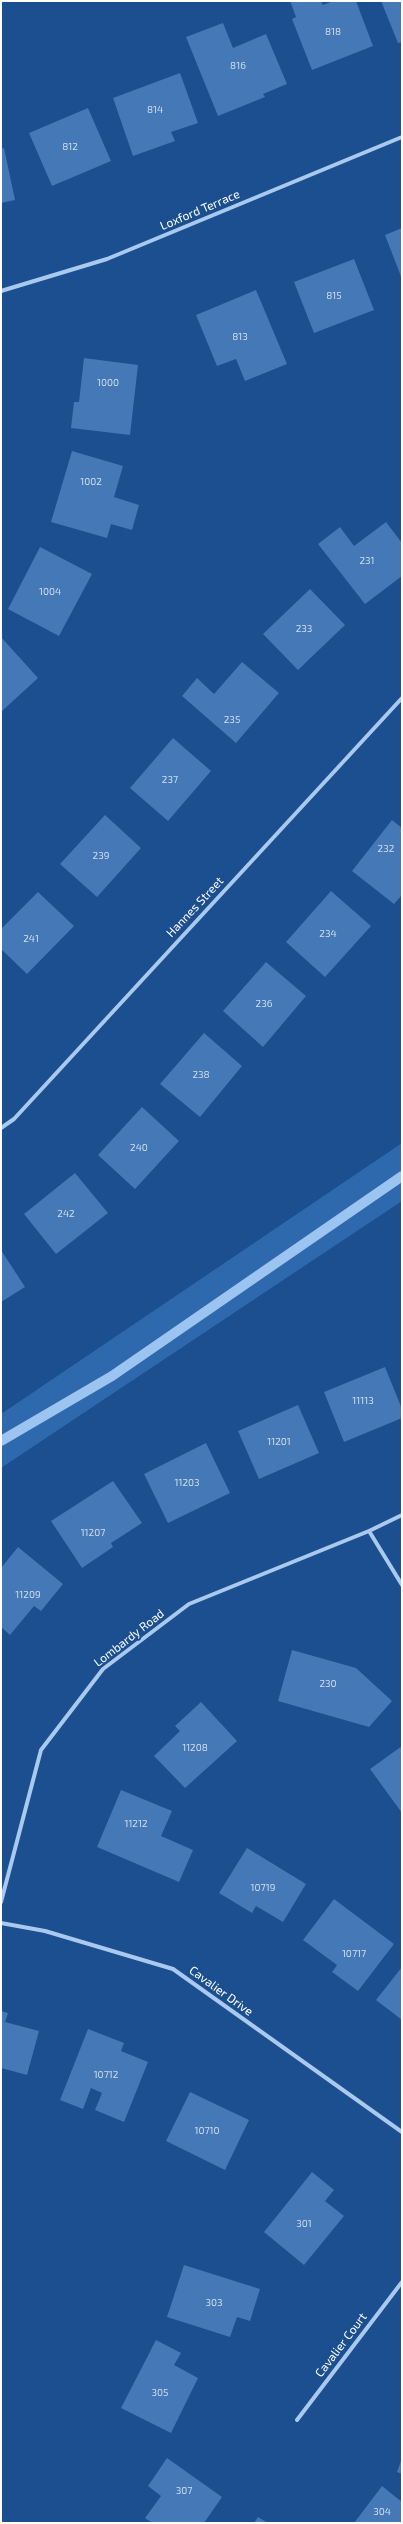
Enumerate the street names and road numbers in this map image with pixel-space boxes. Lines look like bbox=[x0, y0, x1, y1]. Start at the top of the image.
street label: Loxford Terrace bbox=[158, 187, 242, 233]
street label: Hannes Street bbox=[163, 874, 227, 940]
street label: Lombardy Road bbox=[91, 1606, 167, 1670]
street label: Cavalier Drive bbox=[186, 1963, 256, 2019]
street label: Cavalier Court bbox=[312, 2310, 370, 2380]

